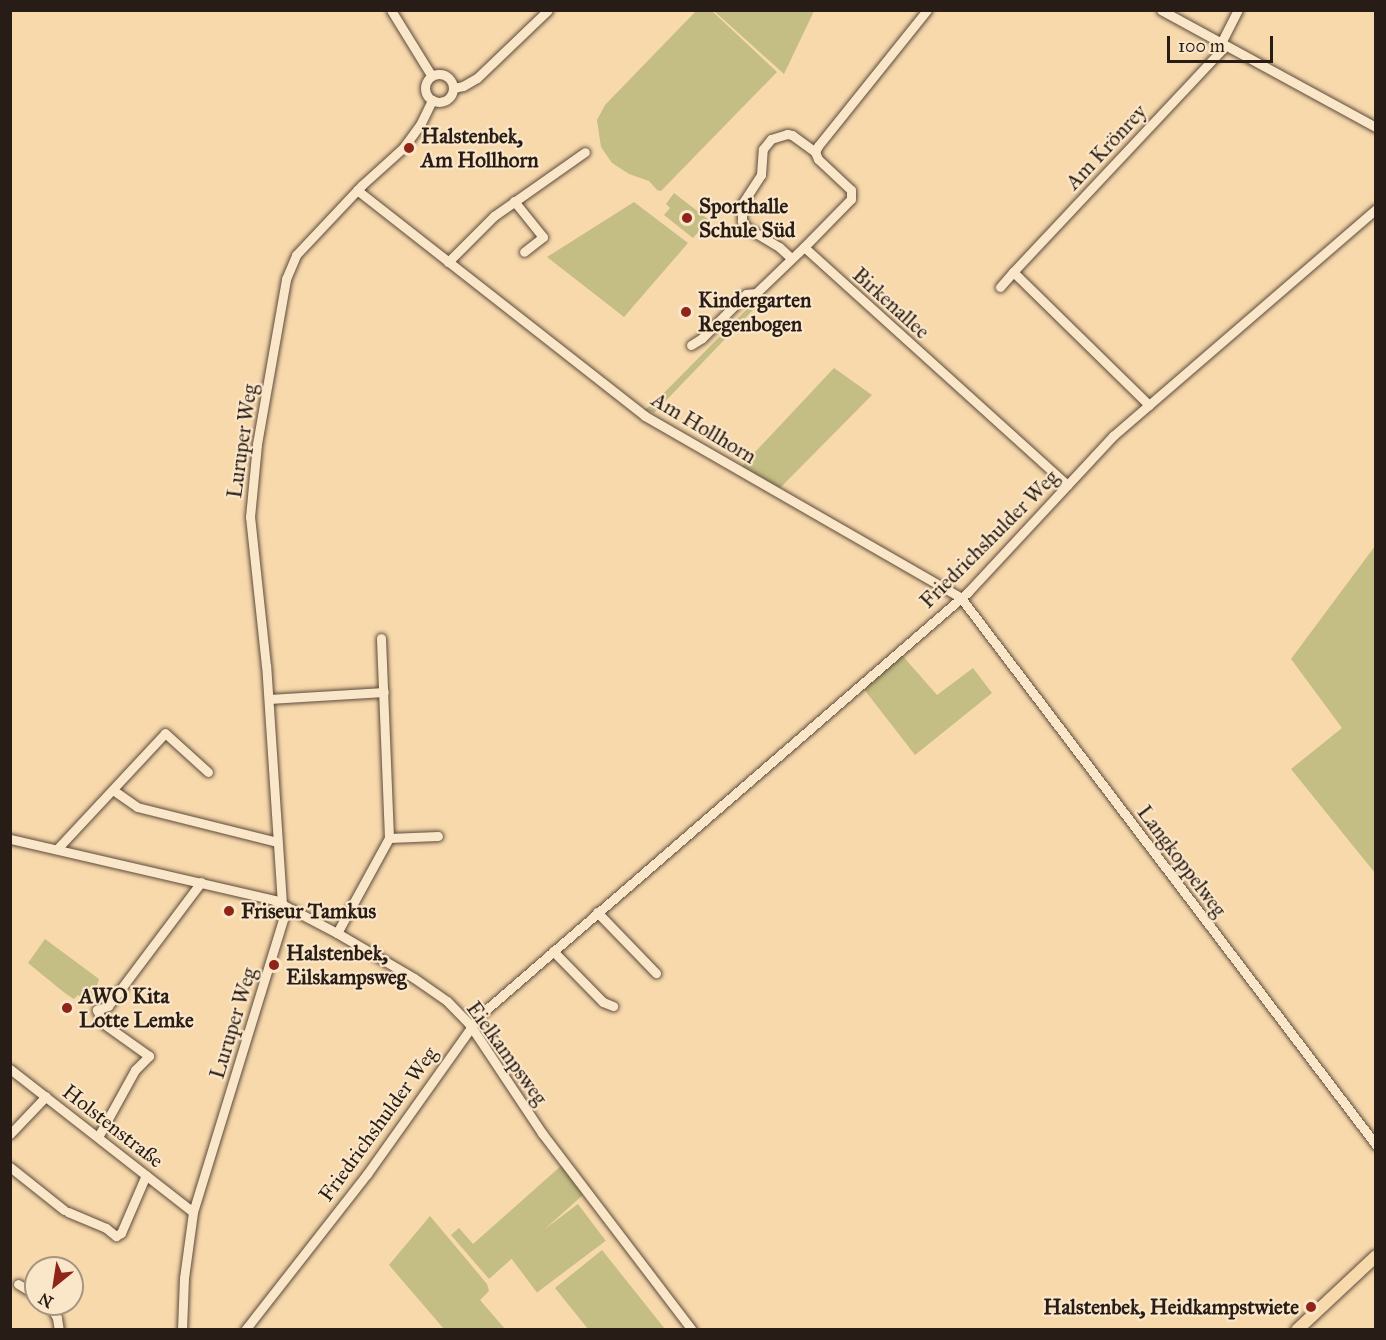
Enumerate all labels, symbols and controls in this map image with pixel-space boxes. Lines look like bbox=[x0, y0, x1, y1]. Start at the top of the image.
scale bar bbox=[1170, 24, 1276, 62]
text: 100 m bbox=[1178, 35, 1225, 57]
street label: Am Krönrey bbox=[1060, 99, 1152, 195]
place label: Halstenbek, Am Hollhorn bbox=[421, 123, 539, 173]
marker: Halstenbek, Am Hollhorn bbox=[402, 141, 416, 155]
place label: Sporthalle Schule Süd bbox=[699, 193, 795, 243]
marker: Sporthalle Schule Süd bbox=[680, 211, 694, 225]
street label: Birkenallee bbox=[847, 262, 935, 344]
place label: Kindergarten Regenbogen bbox=[698, 287, 811, 337]
marker: Kindergarten Regenbogen bbox=[679, 305, 693, 319]
street label: Luruper Weg bbox=[222, 382, 262, 500]
street label: Am Hollhorn bbox=[647, 387, 761, 469]
street label: Friedrichshulder Weg bbox=[915, 465, 1063, 613]
street label: Langkoppelweg bbox=[1132, 800, 1232, 922]
place label: Friseur Tamkus bbox=[241, 898, 376, 924]
marker: Friseur Tamkus bbox=[222, 904, 236, 918]
place label: Halstenbek, Eilskampsweg bbox=[286, 940, 407, 990]
marker: Halstenbek, Eilskampsweg bbox=[267, 958, 281, 972]
street label: Luruper Weg bbox=[204, 964, 262, 1082]
place label: AWO Kita Lotte Lemke bbox=[79, 983, 194, 1033]
street label: Eielkampsweg bbox=[461, 996, 553, 1110]
marker: AWO Kita Lotte Lemke bbox=[60, 1001, 74, 1015]
street label: Friedrichshulder Weg bbox=[313, 1042, 443, 1206]
street label: Holstenstraße bbox=[58, 1079, 168, 1173]
north arrow bbox=[24, 1256, 84, 1316]
text: N bbox=[35, 1289, 56, 1312]
place label: Halstenbek, Heidkampstwiete bbox=[1043, 1294, 1299, 1320]
marker: Halstenbek, Heidkampstwiete bbox=[1304, 1300, 1318, 1314]

